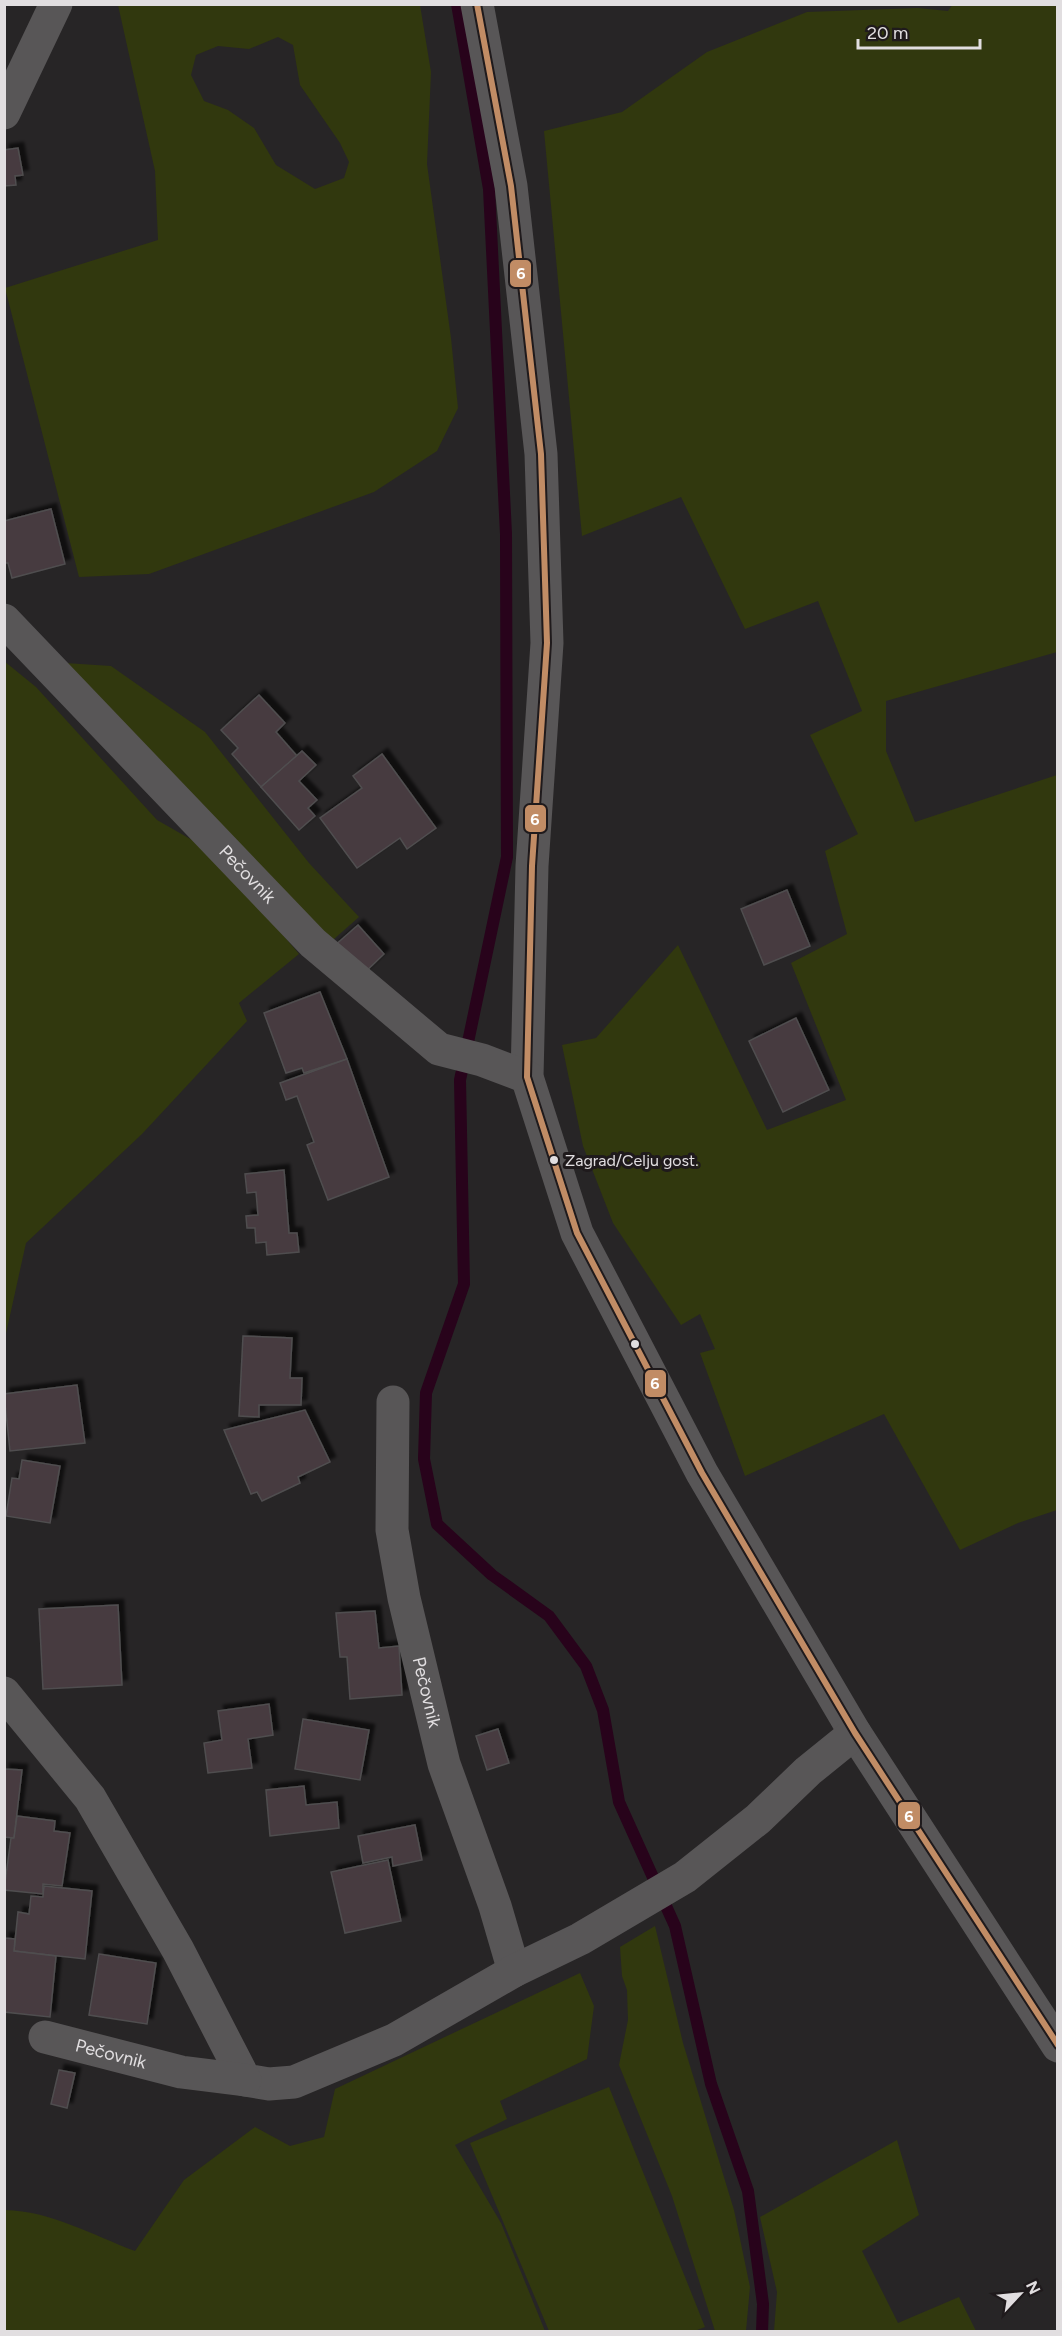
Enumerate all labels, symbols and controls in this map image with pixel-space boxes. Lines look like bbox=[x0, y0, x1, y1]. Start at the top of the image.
scale bar bbox=[858, 12, 980, 50]
text: 20 m bbox=[867, 22, 908, 44]
line badge: 6 bbox=[509, 259, 532, 288]
text: 6 bbox=[516, 264, 526, 283]
line badge: 6 bbox=[524, 804, 547, 833]
text: 6 bbox=[530, 810, 540, 829]
street label: Pečovnik bbox=[214, 841, 280, 908]
place label: Zagrad/Celju gost. bbox=[565, 1151, 698, 1170]
marker: Zagrad/Celju gost. bbox=[548, 1154, 560, 1166]
unlabelled marker bbox=[629, 1338, 641, 1350]
line badge: 6 bbox=[644, 1369, 667, 1398]
text: 6 bbox=[650, 1374, 660, 1393]
street label: Pečovnik bbox=[408, 1654, 446, 1730]
line badge: 6 bbox=[897, 1801, 921, 1830]
text: 6 bbox=[904, 1807, 914, 1826]
street label: Pečovnik bbox=[73, 2034, 149, 2074]
north arrow bbox=[990, 2264, 1050, 2324]
text: N bbox=[1022, 2278, 1044, 2297]

